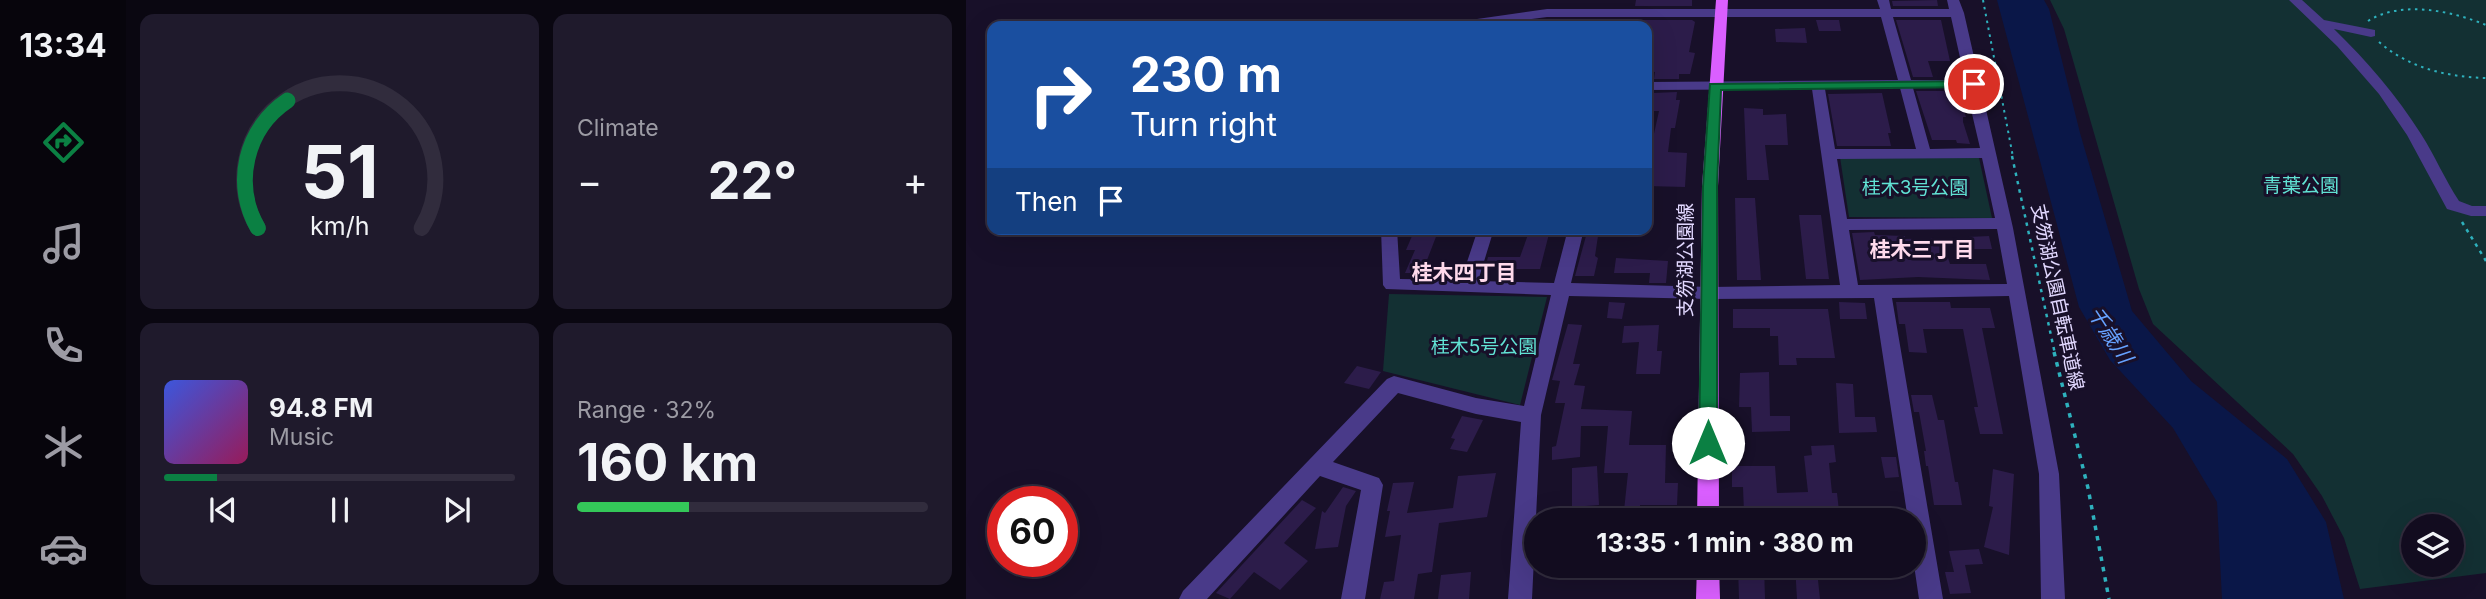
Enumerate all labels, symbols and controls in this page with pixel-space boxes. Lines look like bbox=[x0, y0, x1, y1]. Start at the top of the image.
text: 13:34 bbox=[19, 26, 107, 65]
text: 230 m bbox=[1130, 45, 1282, 104]
icon: right bbox=[1015, 49, 1106, 140]
pin bbox=[1944, 54, 2004, 114]
icon: arrive bbox=[1955, 65, 1993, 103]
text: Turn right bbox=[1130, 105, 1277, 144]
text: Climate bbox=[577, 114, 659, 142]
icon: directions bbox=[39, 118, 88, 167]
text: 51 bbox=[301, 127, 378, 216]
text: 22° bbox=[708, 149, 797, 212]
text: − bbox=[577, 158, 602, 204]
text: + bbox=[903, 158, 928, 204]
park label: 青葉公園 bbox=[2263, 174, 2339, 197]
park label: 桂木3号公園 bbox=[1862, 176, 1968, 199]
icon: arrive bbox=[1092, 182, 1130, 220]
text: Then bbox=[1015, 186, 1078, 217]
street label: 支笏湖公園自転車道線 bbox=[2027, 202, 2089, 392]
street label: 支笏湖公園線 bbox=[1674, 203, 1697, 317]
text: km/h bbox=[310, 210, 369, 240]
icon: music bbox=[39, 219, 88, 268]
district label: 桂木三丁目 bbox=[1870, 237, 1975, 262]
district label: 桂木四丁目 bbox=[1412, 260, 1517, 285]
water label: 千歳川 bbox=[2083, 302, 2139, 370]
icon: phone bbox=[39, 321, 88, 370]
park label: 桂木5号公園 bbox=[1431, 335, 1537, 358]
text: 94.8 FM bbox=[269, 392, 373, 423]
text: Range · 32% bbox=[577, 396, 716, 424]
position arrow bbox=[1671, 406, 1745, 480]
icon: climate bbox=[39, 422, 88, 471]
text: Music bbox=[269, 423, 334, 451]
text: 160 km bbox=[577, 431, 758, 494]
speed limit sign: 60 bbox=[987, 486, 1078, 577]
icon: previous bbox=[204, 491, 242, 529]
icon: pause bbox=[321, 491, 359, 529]
icon: next bbox=[438, 491, 476, 529]
map controls bbox=[2401, 514, 2464, 577]
button: layers bbox=[2401, 514, 2464, 577]
icon: car bbox=[39, 524, 88, 573]
text: 13:35 · 1 min · 380 m bbox=[1596, 527, 1854, 558]

